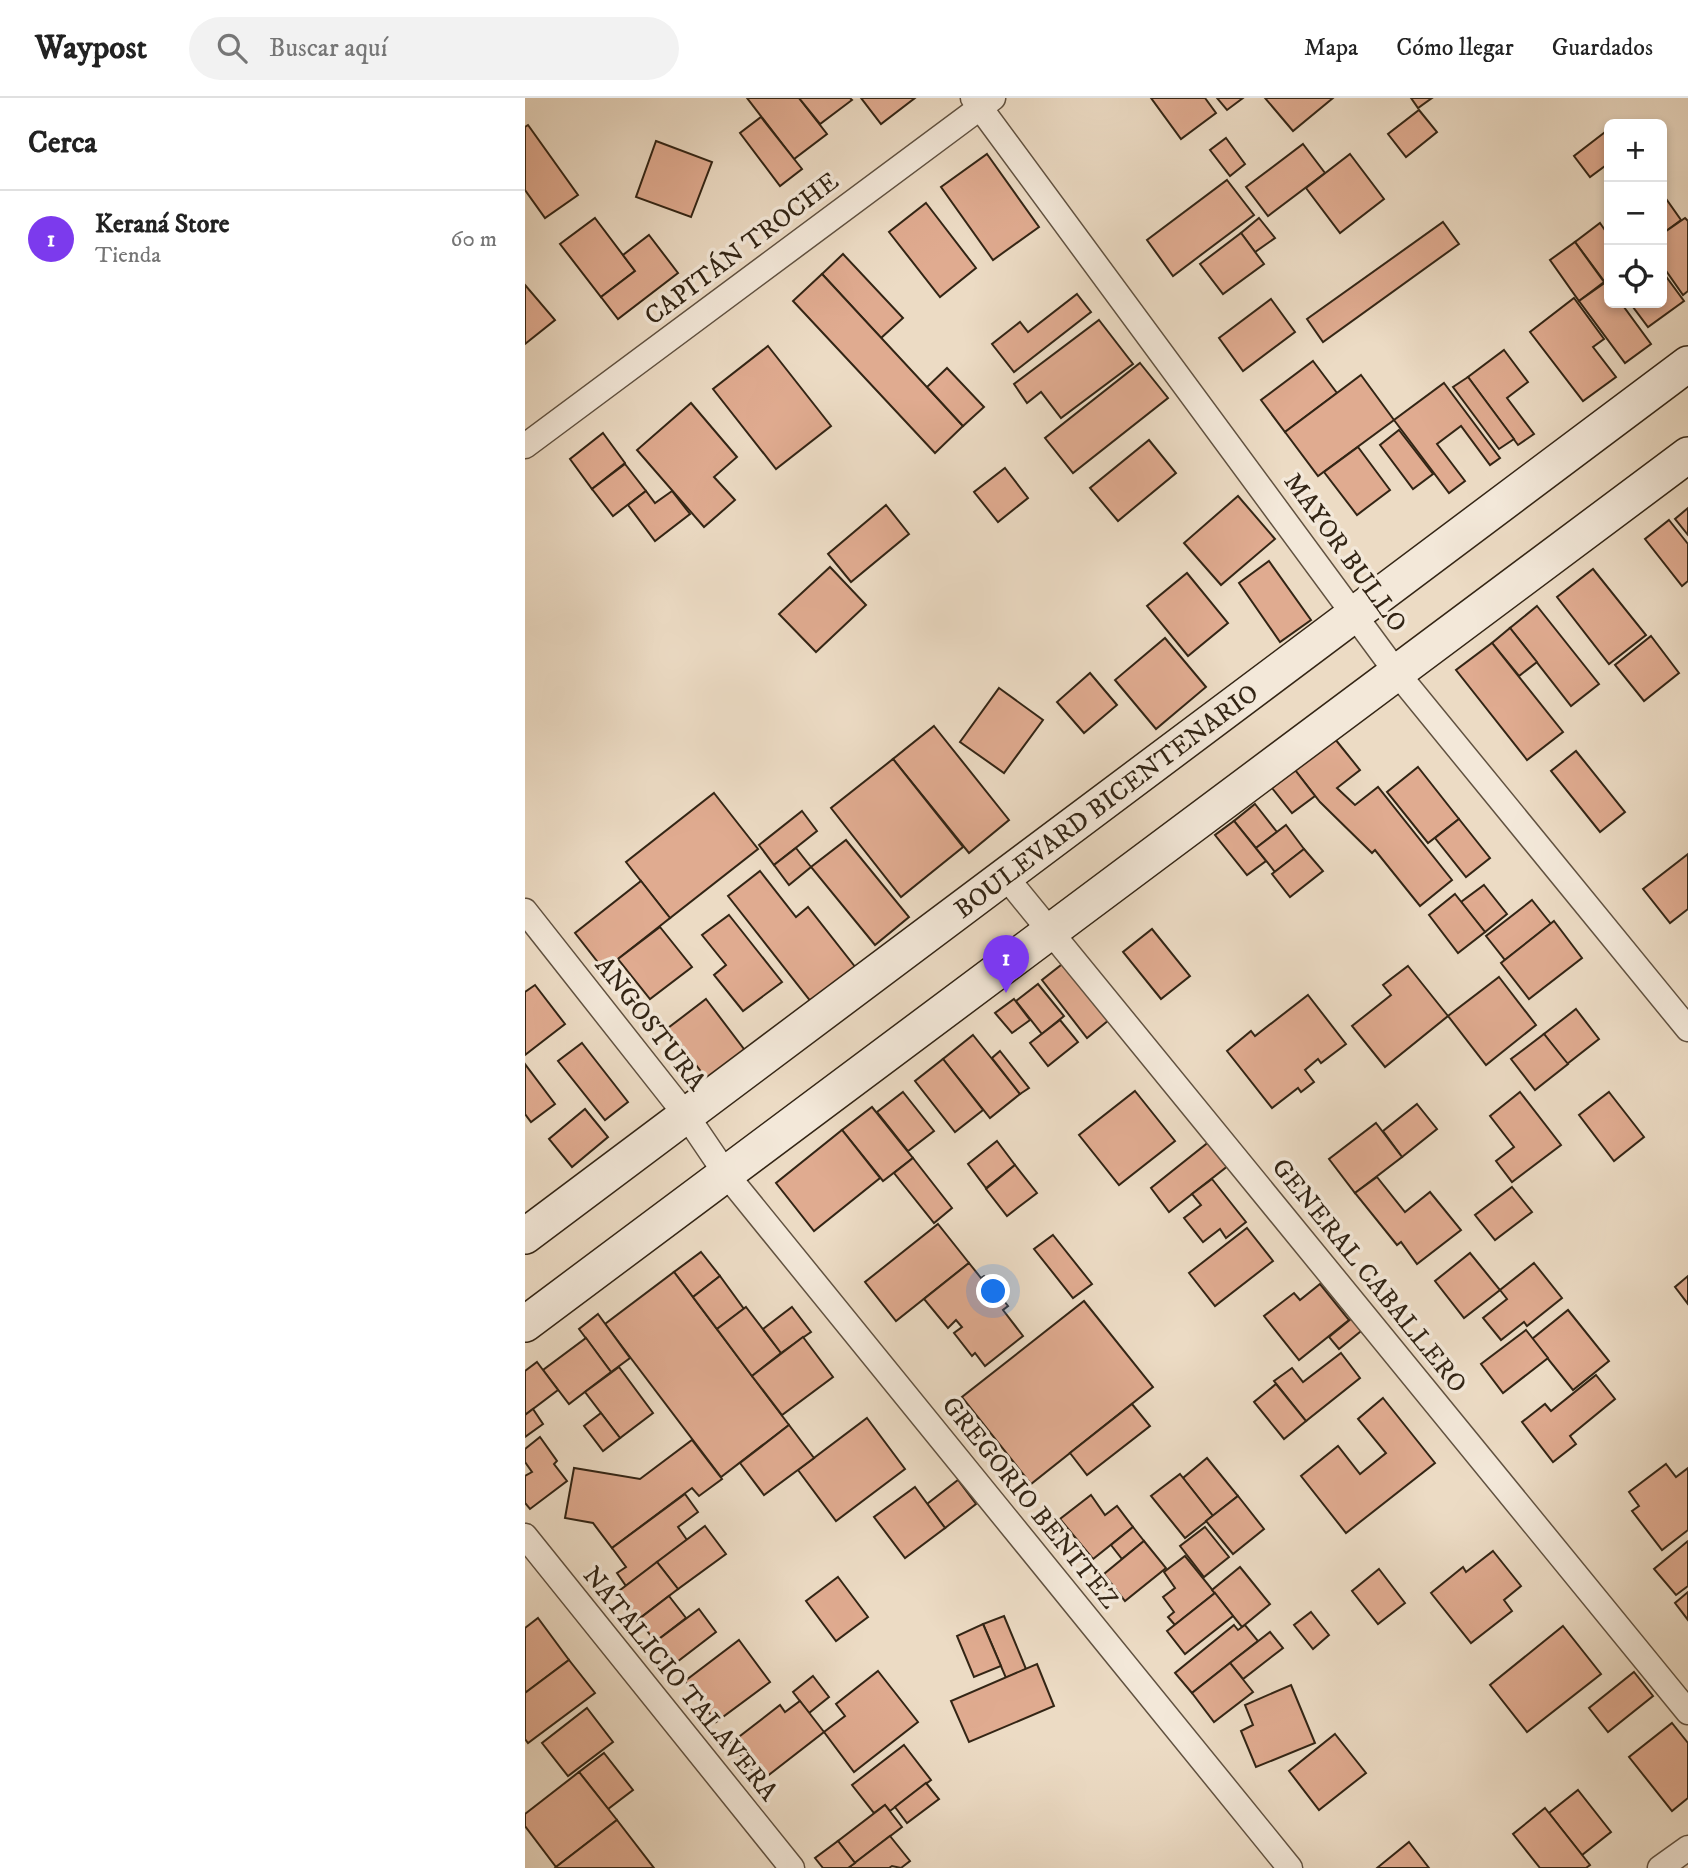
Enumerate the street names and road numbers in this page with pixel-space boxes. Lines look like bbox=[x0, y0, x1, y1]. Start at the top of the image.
street label: CAPITÁN TROCHE bbox=[638, 165, 846, 333]
street label: MAYOR BULLO bbox=[1276, 467, 1414, 639]
street label: BOULEVARD BICENTENARIO bbox=[948, 677, 1265, 926]
street label: ANGOSTURA bbox=[587, 950, 713, 1098]
street label: GENERAL CABALLERO bbox=[1264, 1152, 1474, 1400]
street label: GREGORIO BENITEZ bbox=[934, 1390, 1126, 1616]
street label: NATALICIO TALAVERA bbox=[575, 1560, 785, 1808]

